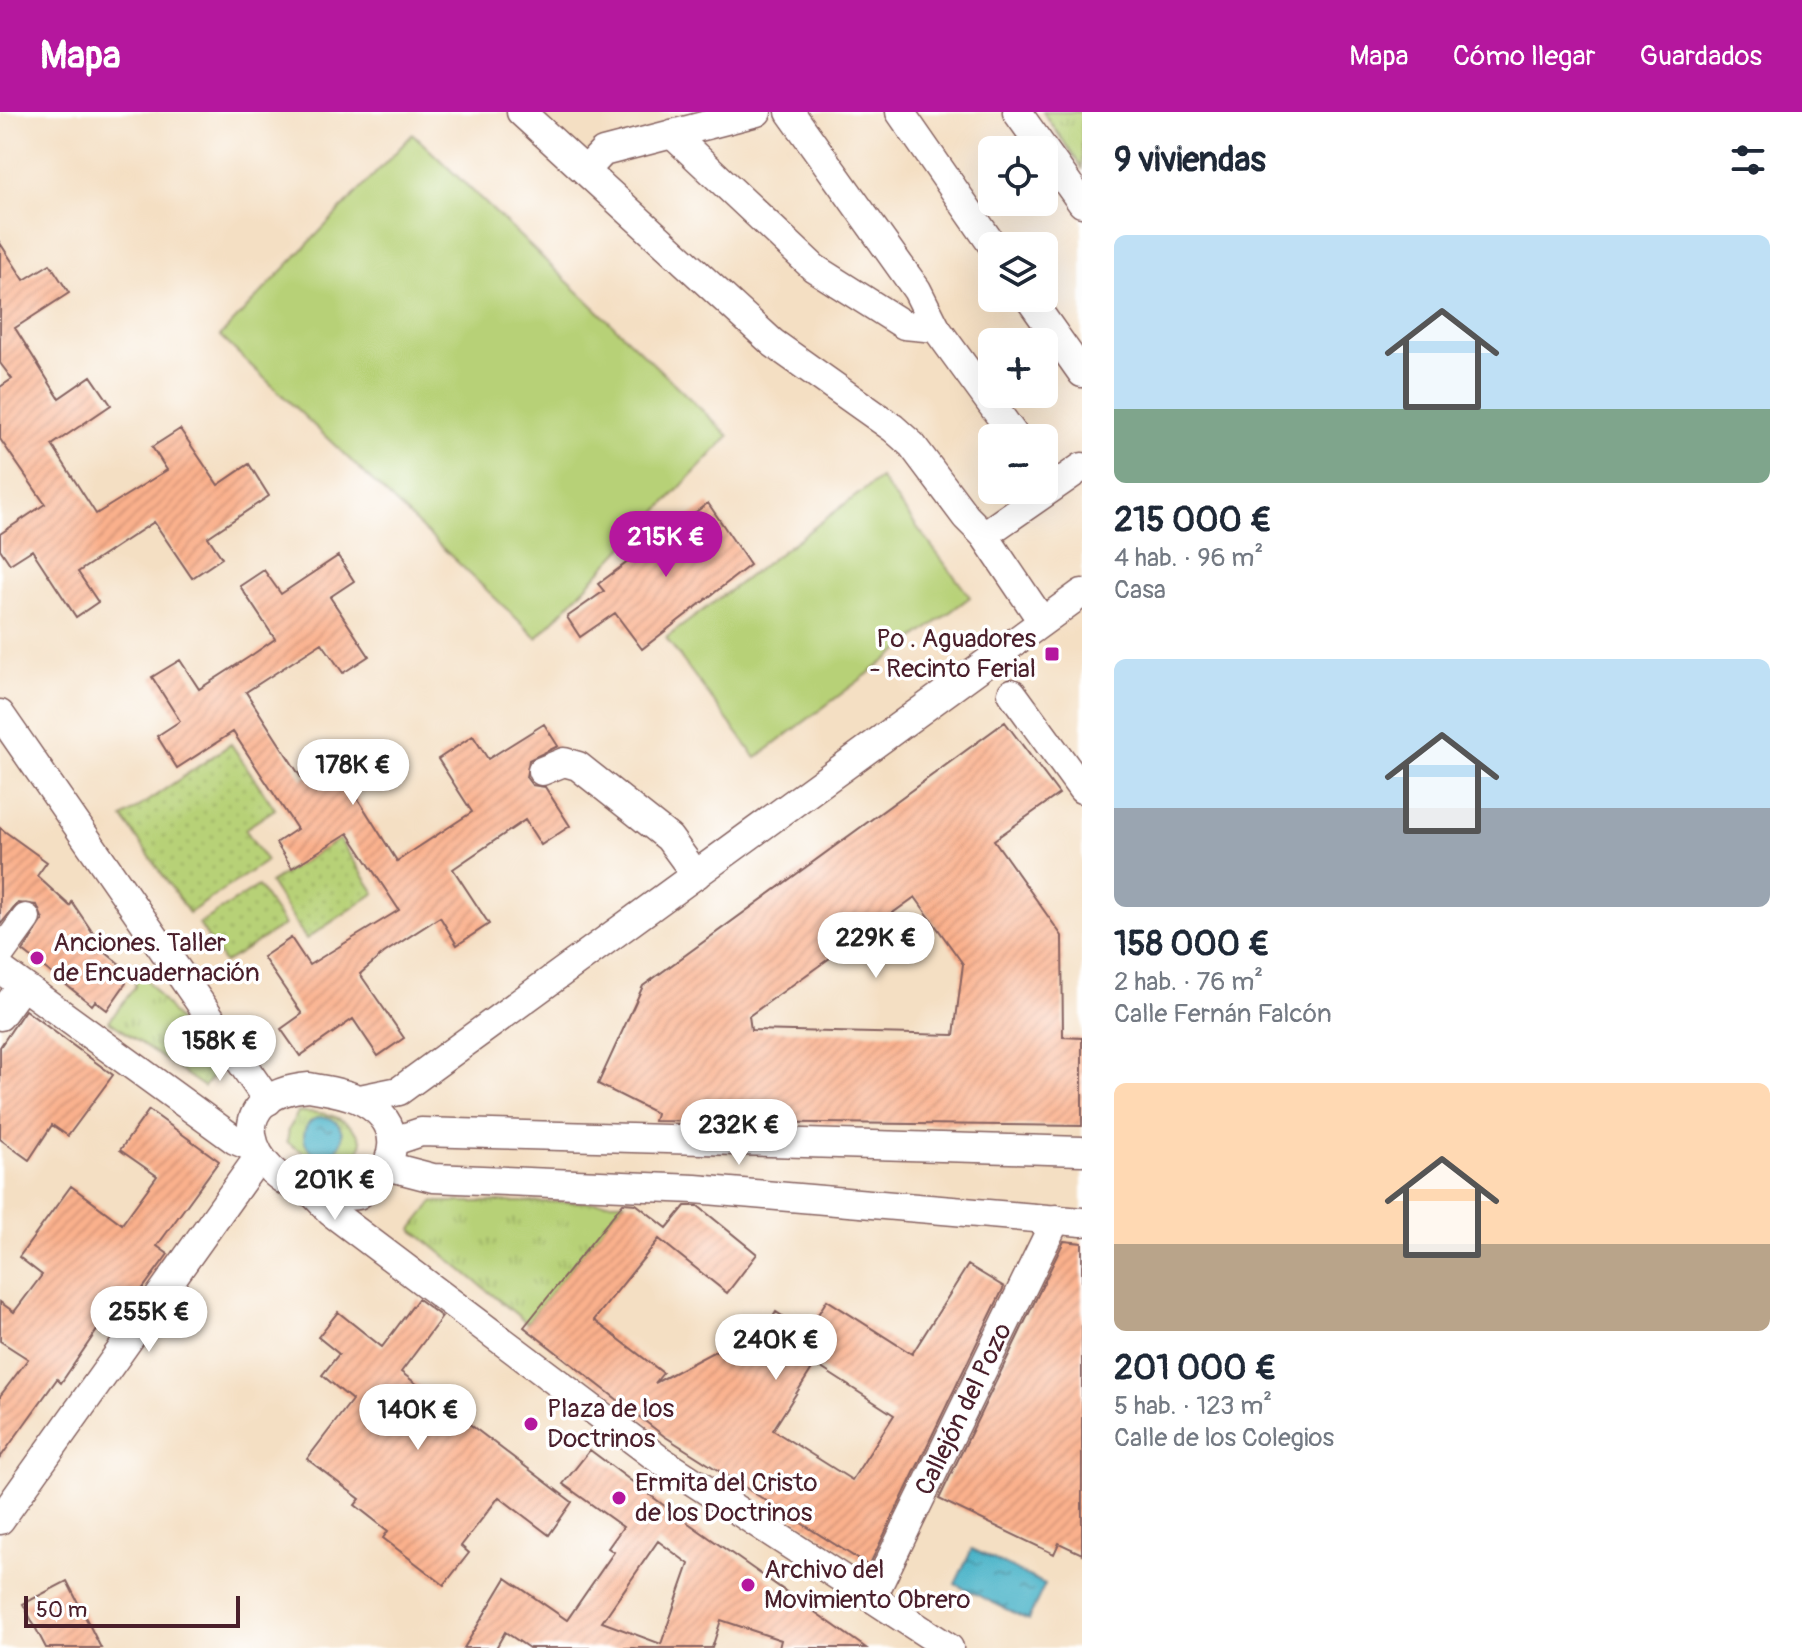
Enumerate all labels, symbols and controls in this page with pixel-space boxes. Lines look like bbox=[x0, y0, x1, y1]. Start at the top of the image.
text: Mapa bbox=[40, 32, 121, 80]
text: Mapa bbox=[1349, 39, 1409, 74]
text: Cómo llegar bbox=[1453, 39, 1595, 74]
text: Guardados bbox=[1639, 39, 1762, 74]
map controls bbox=[978, 136, 1058, 504]
button: locate bbox=[978, 136, 1058, 216]
icon: filters bbox=[1726, 138, 1770, 182]
text: 9 viviendas bbox=[1114, 139, 1266, 182]
button: layers bbox=[978, 232, 1058, 312]
icon: home bbox=[1370, 287, 1514, 431]
button: + bbox=[978, 328, 1058, 408]
button: − bbox=[978, 424, 1058, 504]
text: 215 000 € bbox=[1114, 499, 1272, 542]
pin: 215K € bbox=[601, 511, 731, 579]
text: 215K € bbox=[627, 521, 705, 553]
text: 4 hab. · 96 m² bbox=[1114, 542, 1263, 574]
text: Casa bbox=[1114, 574, 1166, 606]
place label: Pº . Aguadores - Recinto Ferial bbox=[869, 623, 1036, 685]
marker: Pº . Aguadores - Recinto Ferial bbox=[1043, 645, 1061, 663]
icon: home bbox=[1370, 711, 1514, 855]
pin: 178K € bbox=[288, 739, 418, 807]
text: 178K € bbox=[315, 749, 391, 781]
pin: 229K € bbox=[811, 912, 941, 980]
text: 229K € bbox=[836, 922, 916, 954]
text: 158 000 € bbox=[1114, 923, 1270, 966]
place label: Anciones. Taller de Encuadernación bbox=[53, 927, 260, 989]
marker: Anciones. Taller de Encuadernación bbox=[28, 949, 46, 967]
text: 2 hab. · 76 m² bbox=[1114, 966, 1263, 998]
text: Calle Fernán Falcón bbox=[1114, 998, 1332, 1030]
pin: 158K € bbox=[155, 1015, 285, 1083]
text: 158K € bbox=[182, 1025, 258, 1057]
pin: 232K € bbox=[674, 1099, 804, 1167]
text: 232K € bbox=[698, 1109, 780, 1141]
icon: home bbox=[1370, 1135, 1514, 1279]
pin: 201K € bbox=[270, 1154, 400, 1222]
text: 201K € bbox=[295, 1164, 375, 1196]
pin: 255K € bbox=[84, 1286, 214, 1354]
text: 255K € bbox=[108, 1296, 190, 1328]
pin: 240K € bbox=[711, 1314, 841, 1382]
street label: Callejón del Pozo bbox=[908, 1318, 1019, 1500]
text: 240K € bbox=[733, 1324, 819, 1356]
text: 201 000 € bbox=[1114, 1347, 1276, 1390]
pin: 140K € bbox=[353, 1384, 483, 1452]
text: 5 hab. · 123 m² bbox=[1114, 1390, 1272, 1422]
place label: Plaza de los Doctrinos bbox=[547, 1393, 675, 1455]
text: 140K € bbox=[377, 1394, 459, 1426]
marker: Plaza de los Doctrinos bbox=[522, 1415, 540, 1433]
text: Calle de los Colegios bbox=[1114, 1422, 1334, 1454]
place label: Ermita del Cristo de los Doctrinos bbox=[635, 1467, 817, 1529]
marker: Ermita del Cristo de los Doctrinos bbox=[610, 1489, 628, 1507]
place label: Archivo del Movimiento Obrero bbox=[764, 1554, 971, 1616]
marker: Archivo del Movimiento Obrero bbox=[739, 1576, 757, 1594]
scale bar bbox=[24, 1592, 240, 1628]
text: 50 m bbox=[36, 1596, 87, 1624]

